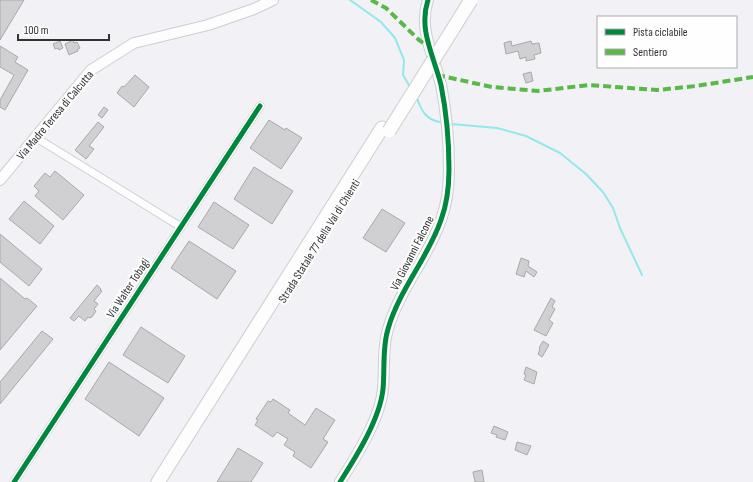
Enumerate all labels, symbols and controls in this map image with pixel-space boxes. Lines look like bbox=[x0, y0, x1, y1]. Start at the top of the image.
scale bar bbox=[18, 16, 109, 42]
legend bbox=[597, 16, 737, 68]
text: 100 m bbox=[24, 23, 49, 38]
text: Pista ciclabile bbox=[633, 25, 688, 40]
text: Sentiero bbox=[633, 45, 667, 60]
street label: Via Madre Teresa di Calcutta bbox=[14, 67, 97, 163]
street label: Strada Statale 77 della Val di Chienti bbox=[275, 177, 364, 306]
street label: Via Giovanni Falcone bbox=[387, 213, 438, 293]
street label: Via Walter Tobagi bbox=[104, 256, 153, 321]

